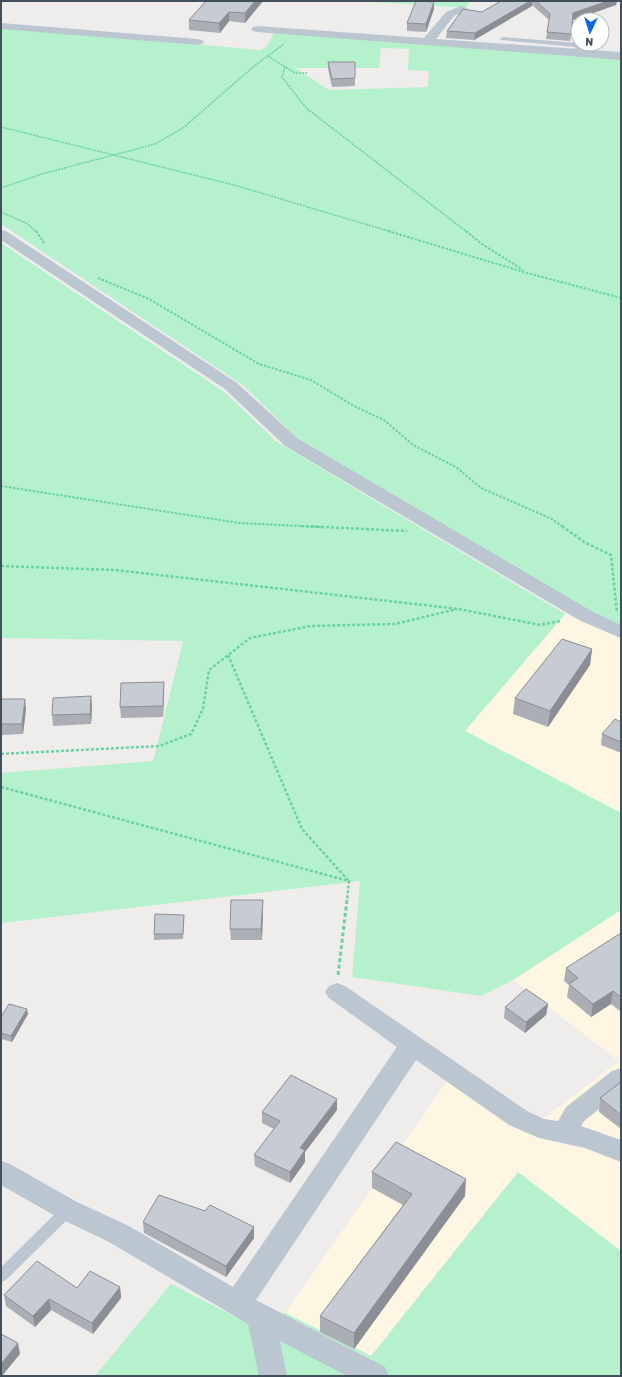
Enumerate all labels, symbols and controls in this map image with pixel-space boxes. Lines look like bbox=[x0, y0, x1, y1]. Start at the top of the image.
north arrow bbox=[570, 12, 610, 52]
text: N bbox=[585, 35, 594, 48]

